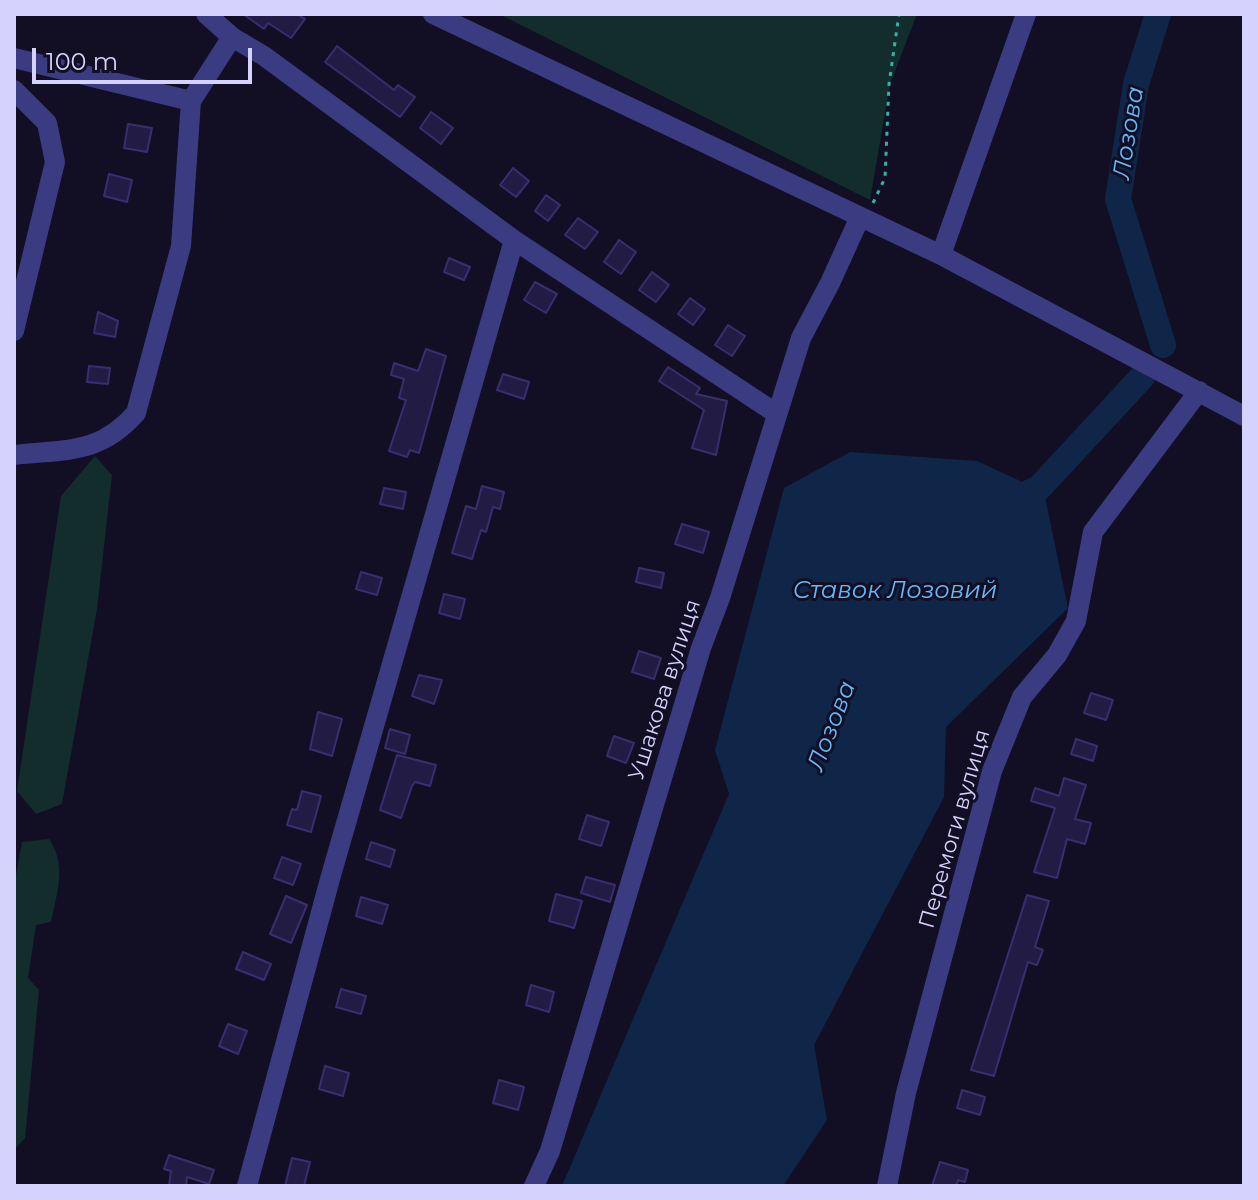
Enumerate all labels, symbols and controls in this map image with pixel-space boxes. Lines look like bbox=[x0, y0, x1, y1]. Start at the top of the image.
scale bar bbox=[36, 32, 256, 82]
text: 100 m bbox=[46, 47, 118, 76]
water label: Лозова bbox=[1107, 85, 1151, 181]
water label: Ставок Лозовий bbox=[793, 577, 997, 605]
street label: Ушакова вулиця bbox=[623, 596, 707, 784]
water label: Лозова bbox=[802, 677, 862, 775]
street label: Перемоги вулиця bbox=[914, 726, 996, 932]

